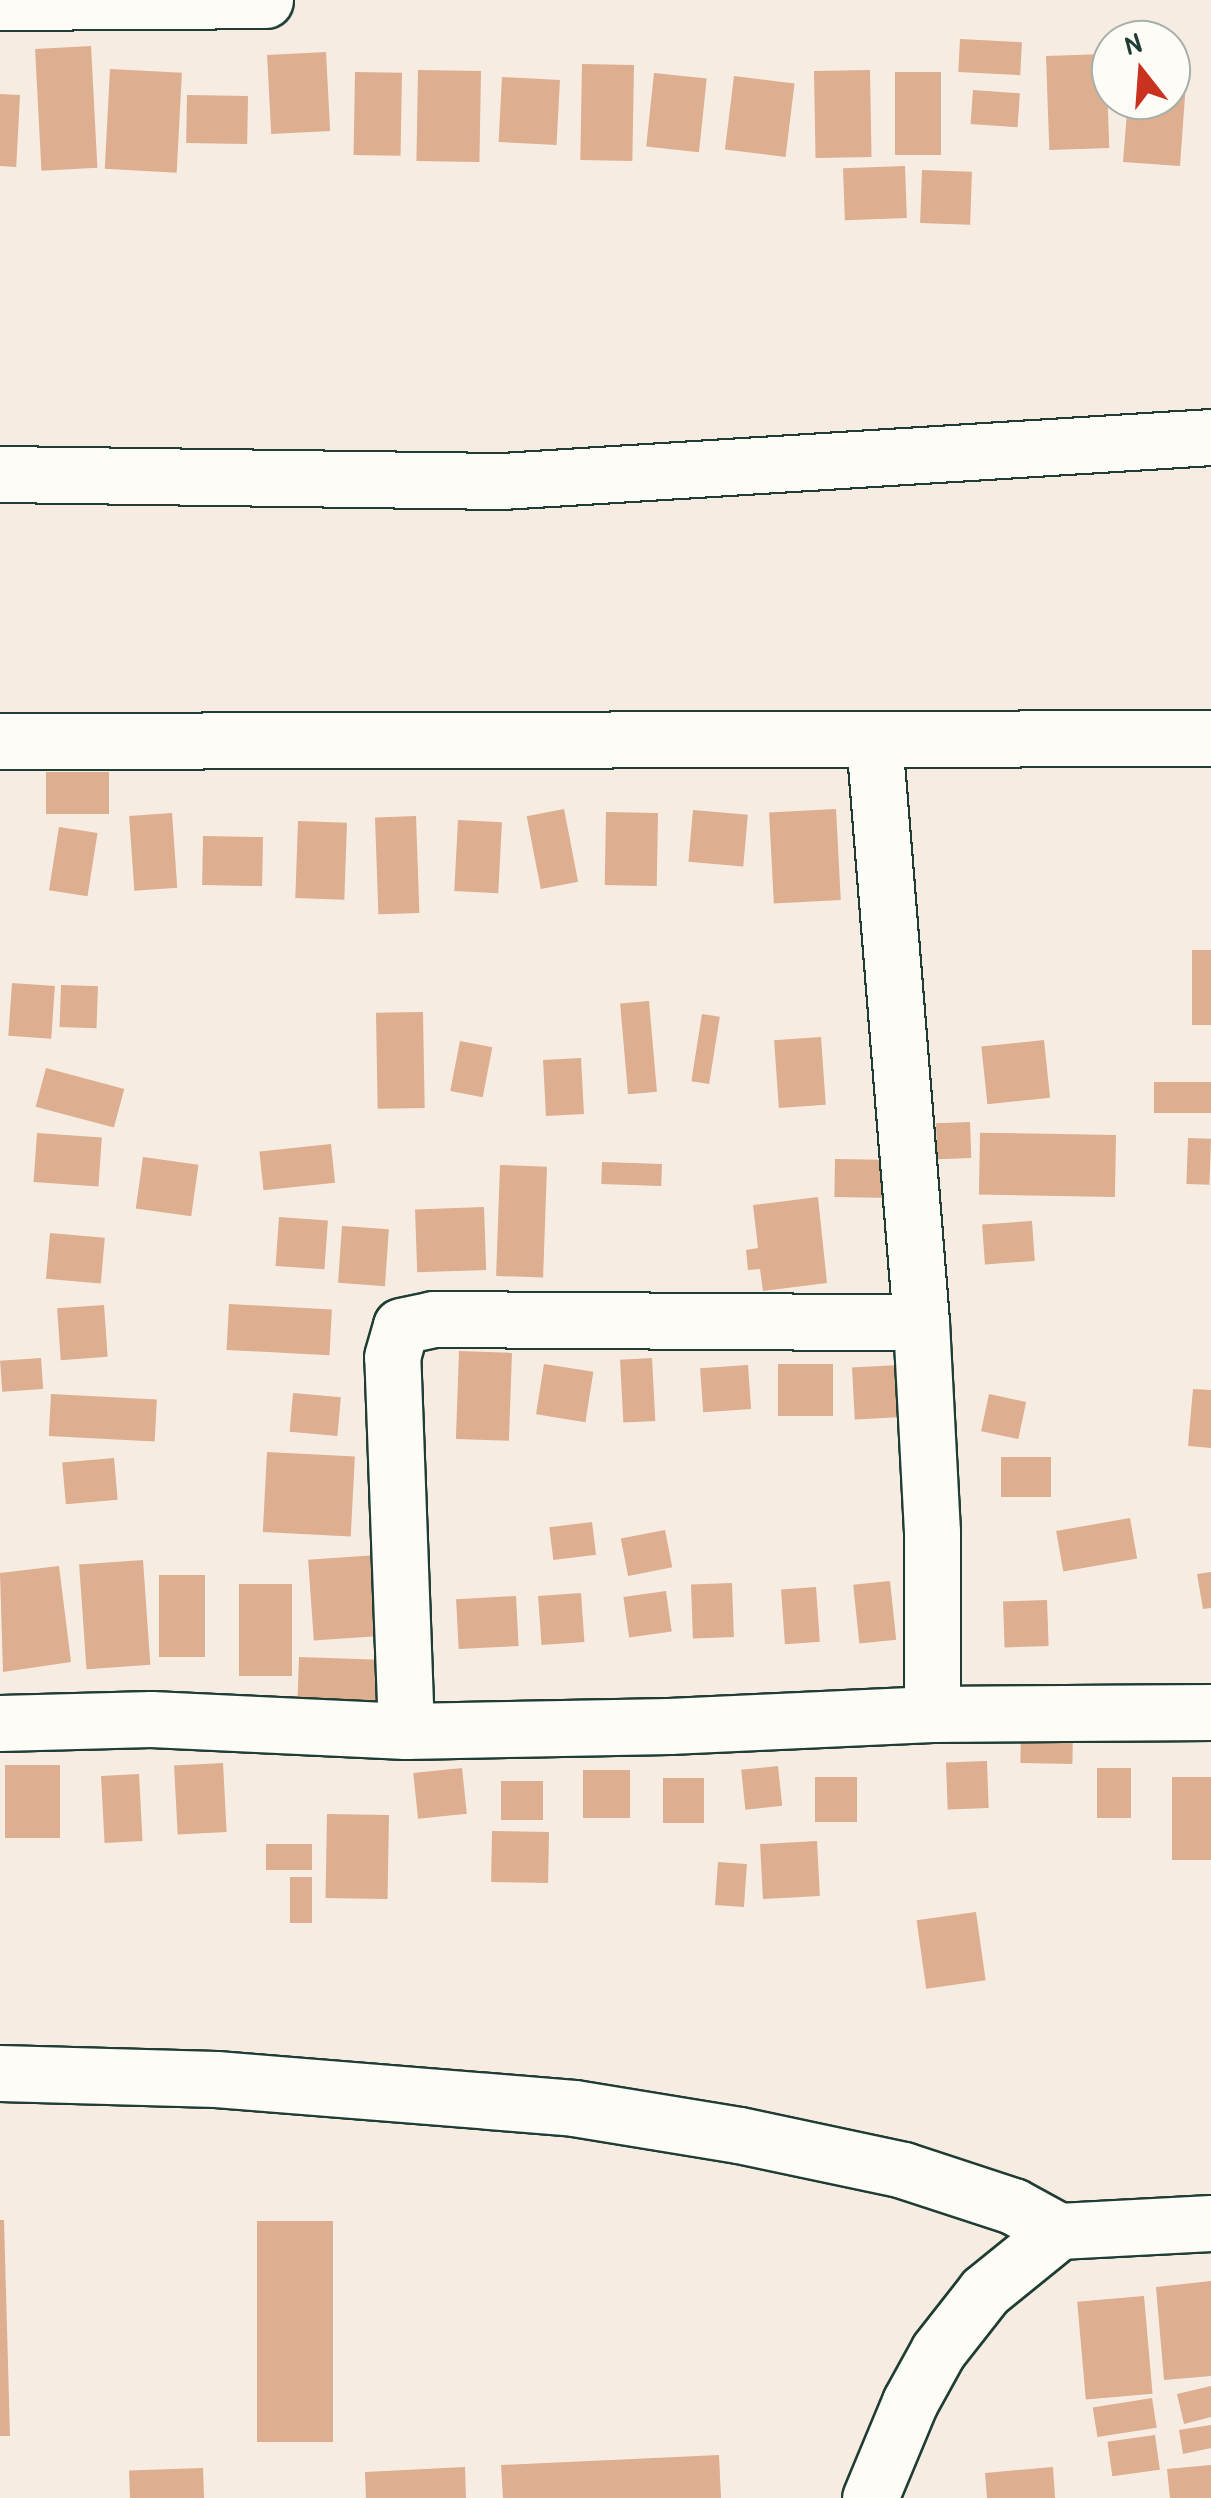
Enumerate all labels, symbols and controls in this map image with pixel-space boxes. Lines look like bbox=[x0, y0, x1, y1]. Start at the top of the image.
north arrow bbox=[1091, 20, 1191, 120]
text: N bbox=[1120, 23, 1145, 64]

